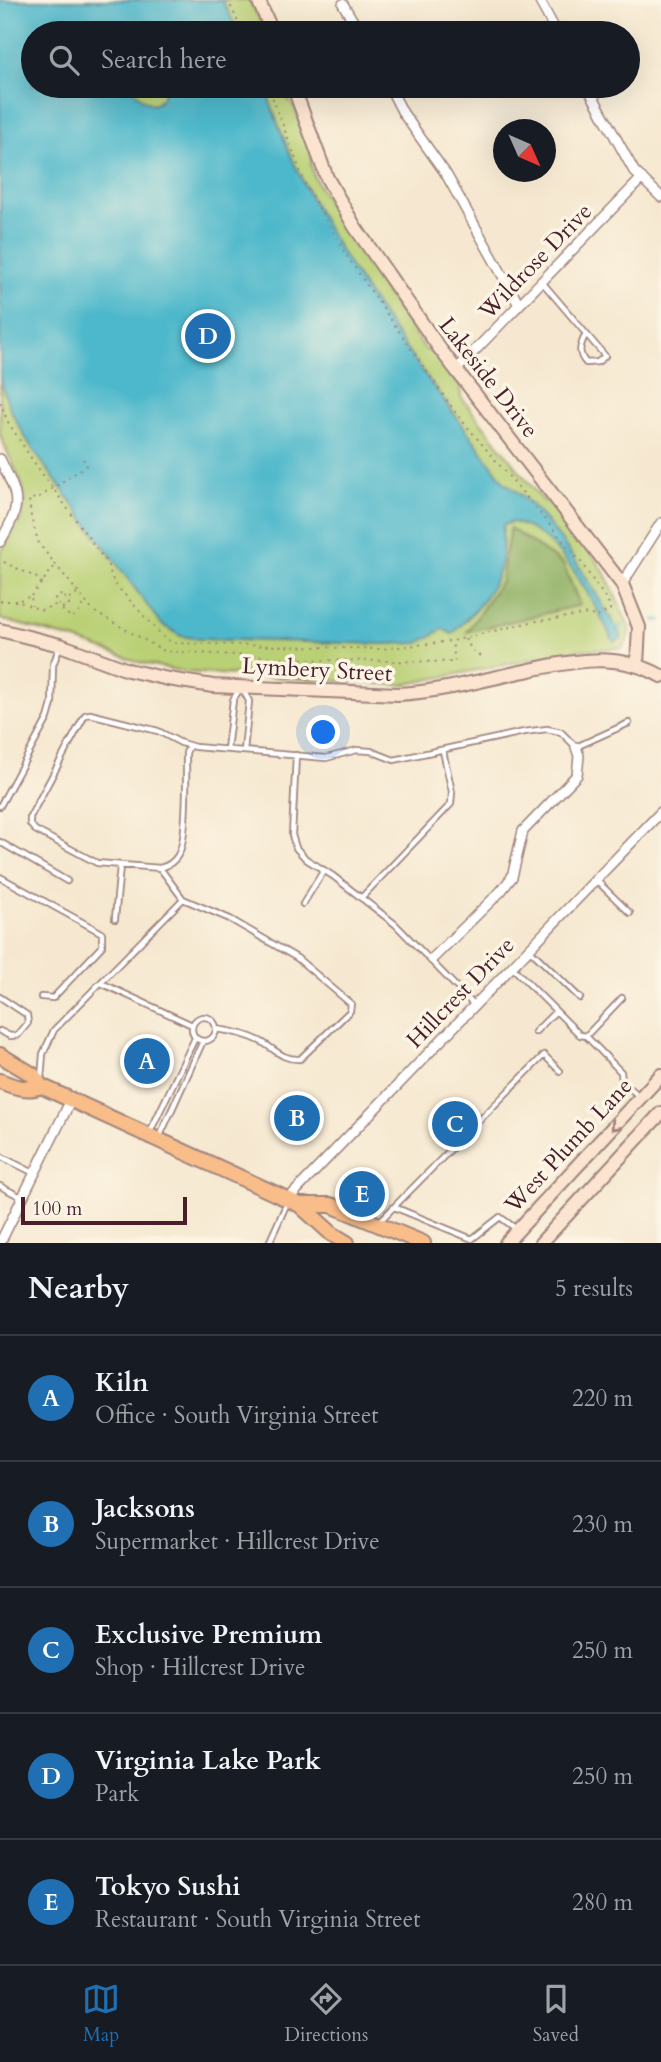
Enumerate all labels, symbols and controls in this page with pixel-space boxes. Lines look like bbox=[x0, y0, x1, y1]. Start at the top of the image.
search box bbox=[21, 21, 640, 98]
icon: search bbox=[45, 41, 83, 79]
text: Search here bbox=[101, 42, 227, 77]
north arrow bbox=[493, 119, 556, 182]
street label: Wildrose Drive bbox=[471, 196, 599, 327]
pin: D bbox=[185, 310, 231, 362]
street label: Lakeside Drive bbox=[432, 311, 546, 444]
street label: Lymbery Street bbox=[241, 650, 393, 689]
your location bbox=[306, 715, 340, 749]
street label: Hillcrest Drive bbox=[399, 930, 521, 1055]
pin: A bbox=[124, 1035, 170, 1087]
street label: West Plumb Lane bbox=[497, 1071, 639, 1220]
pin: B bbox=[274, 1092, 320, 1144]
pin: C bbox=[432, 1098, 478, 1150]
one-way arrow bbox=[611, 1118, 623, 1131]
pin: E bbox=[339, 1168, 385, 1220]
scale bar bbox=[21, 1194, 187, 1226]
text: 100 m bbox=[32, 1196, 82, 1222]
text: Nearby bbox=[28, 1268, 129, 1309]
text: 5 results bbox=[555, 1273, 633, 1304]
text: Kiln bbox=[95, 1365, 149, 1400]
text: A bbox=[42, 1383, 60, 1414]
text: 220 m bbox=[572, 1383, 633, 1414]
text: Office · South Virginia Street bbox=[95, 1400, 379, 1431]
text: Jacksons bbox=[95, 1491, 195, 1526]
text: B bbox=[43, 1509, 59, 1540]
text: 230 m bbox=[572, 1509, 633, 1540]
text: Supermarket · Hillcrest Drive bbox=[95, 1526, 380, 1557]
text: Exclusive Premium bbox=[95, 1617, 322, 1652]
text: C bbox=[42, 1635, 60, 1666]
text: 250 m bbox=[572, 1635, 633, 1666]
text: Shop · Hillcrest Drive bbox=[95, 1652, 306, 1683]
text: Virginia Lake Park bbox=[95, 1743, 321, 1778]
text: D bbox=[41, 1761, 61, 1792]
text: 250 m bbox=[572, 1761, 633, 1792]
text: Park bbox=[95, 1778, 139, 1809]
text: Tokyo Sushi bbox=[95, 1869, 241, 1904]
text: E bbox=[44, 1887, 58, 1918]
text: 280 m bbox=[572, 1887, 633, 1918]
text: Restaurant · South Virginia Street bbox=[95, 1904, 421, 1935]
tab: Map bbox=[82, 1980, 120, 2048]
tab: Directions bbox=[285, 1980, 368, 2048]
tab: Saved bbox=[533, 1980, 579, 2048]

